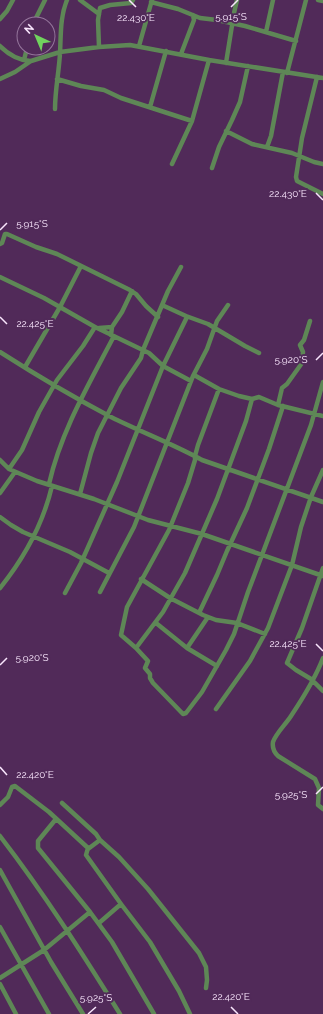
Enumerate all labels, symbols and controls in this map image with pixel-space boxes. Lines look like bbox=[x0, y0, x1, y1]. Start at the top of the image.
text: 5.915°S bbox=[215, 11, 247, 22]
text: 22.430°E bbox=[117, 12, 155, 23]
north arrow bbox=[16, 16, 56, 56]
text: N bbox=[22, 22, 37, 37]
text: 22.430°E bbox=[269, 188, 307, 199]
text: 5.915°S bbox=[16, 218, 48, 229]
text: 22.425°E bbox=[16, 318, 54, 329]
text: 5.920°S bbox=[274, 354, 308, 365]
text: 22.425°E bbox=[269, 638, 307, 649]
text: 5.920°S bbox=[15, 652, 49, 663]
text: 22.420°E bbox=[16, 769, 54, 780]
text: 5.925°S bbox=[275, 789, 307, 800]
text: 22.420°E bbox=[212, 991, 250, 1002]
text: 5.925°S bbox=[80, 992, 112, 1003]

